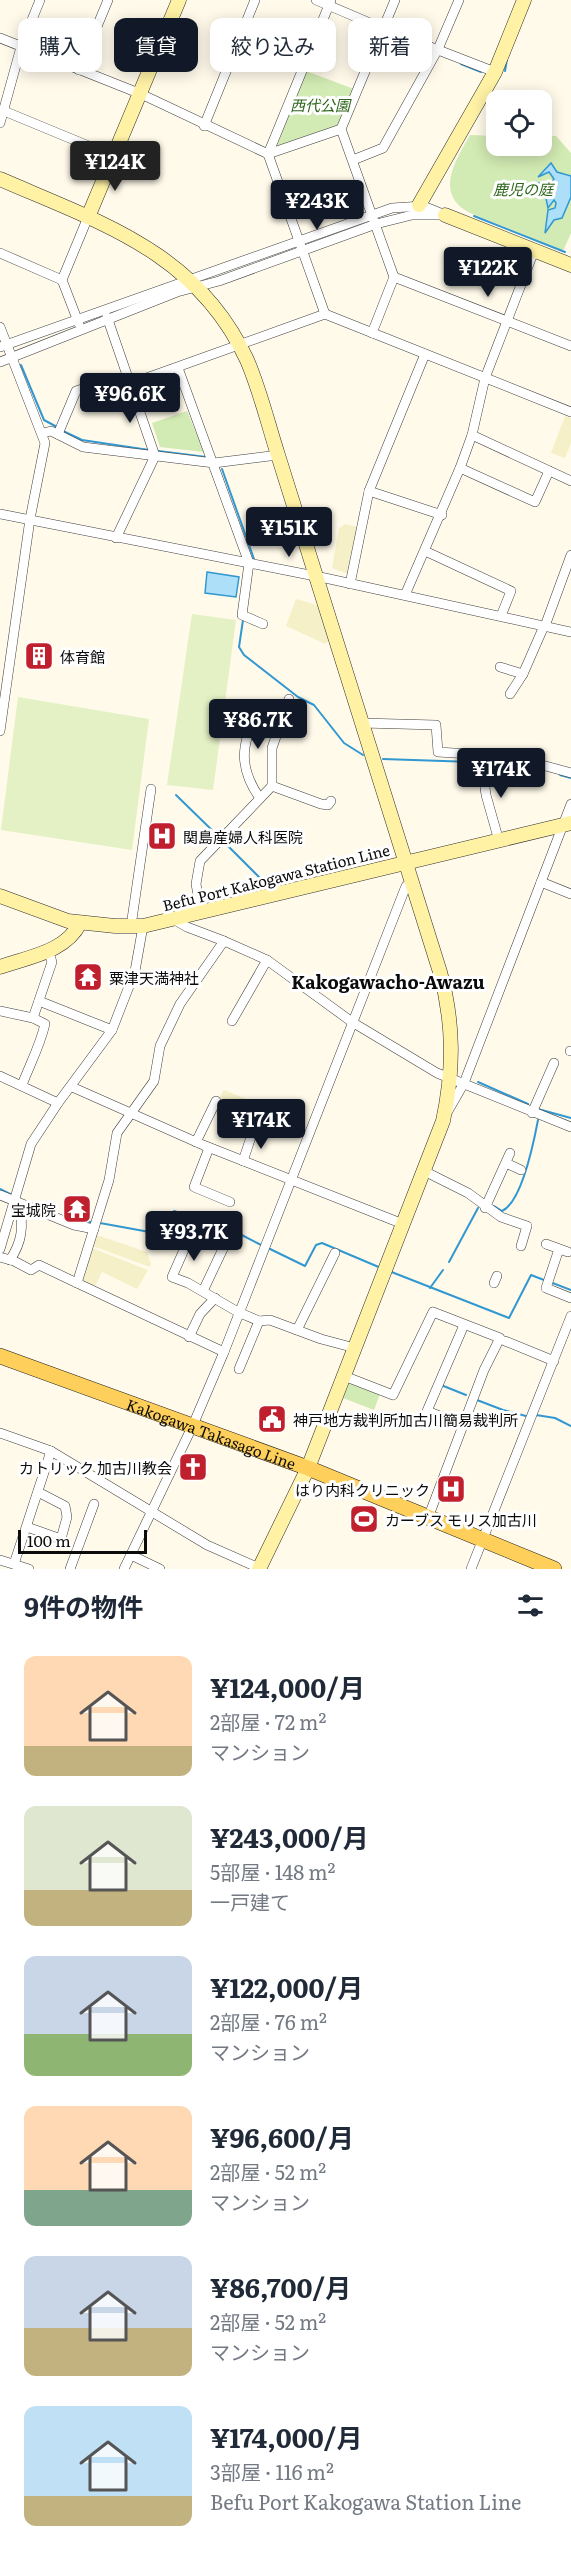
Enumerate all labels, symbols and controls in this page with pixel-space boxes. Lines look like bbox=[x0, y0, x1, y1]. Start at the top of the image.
chip: 購入 bbox=[18, 18, 102, 72]
chip: 賃貸 bbox=[114, 18, 198, 72]
chip: 絞り込み bbox=[210, 18, 336, 72]
chip: 新着 bbox=[348, 18, 432, 72]
map controls bbox=[486, 90, 552, 156]
button: locate bbox=[486, 90, 552, 156]
park label: 西代公園 bbox=[290, 93, 352, 116]
pin: ¥124K bbox=[73, 141, 157, 192]
text: ¥124K bbox=[84, 145, 146, 175]
park label: 鹿児の庭 bbox=[493, 177, 556, 200]
pin: ¥243K bbox=[275, 180, 359, 231]
text: ¥243K bbox=[285, 184, 349, 214]
pin: ¥122K bbox=[446, 247, 530, 298]
text: ¥122K bbox=[458, 251, 518, 281]
pin: ¥96.6K bbox=[81, 373, 179, 424]
text: ¥96.6K bbox=[94, 377, 166, 407]
pin: ¥151K bbox=[247, 507, 331, 558]
text: ¥151K bbox=[260, 511, 318, 541]
building icon: 体育館 bbox=[23, 640, 55, 672]
place label: 体育館 bbox=[60, 645, 105, 668]
pin: ¥86.7K bbox=[209, 699, 307, 750]
text: ¥86.7K bbox=[223, 703, 293, 733]
pin: ¥174K bbox=[459, 748, 543, 799]
text: ¥174K bbox=[471, 752, 531, 782]
hospital icon: 関島産婦人科医院 bbox=[146, 820, 178, 852]
place label: 関島産婦人科医院 bbox=[183, 825, 303, 848]
street label: Befu Port Kakogawa Station Line bbox=[160, 838, 392, 916]
temple icon: 粟津天満神社 bbox=[72, 961, 104, 993]
place label: 粟津天満神社 bbox=[109, 966, 199, 989]
district label: Kakogawacho-Awazu bbox=[291, 968, 485, 995]
pin: ¥174K bbox=[219, 1099, 303, 1150]
text: ¥174K bbox=[231, 1103, 291, 1133]
temple icon: 宝城院 bbox=[61, 1193, 93, 1225]
place label: 宝城院 bbox=[11, 1198, 56, 1221]
pin: ¥93.7K bbox=[145, 1211, 243, 1262]
text: ¥93.7K bbox=[159, 1215, 229, 1245]
street label: Kakogawa Takasago Line bbox=[124, 1392, 300, 1474]
public building icon: 神戸地方裁判所加古川簡易裁判所 bbox=[256, 1403, 288, 1435]
place label: 神戸地方裁判所加古川簡易裁判所 bbox=[293, 1408, 518, 1431]
church icon: カトリック 加古川教会 bbox=[177, 1451, 209, 1483]
place label: カトリック 加古川教会 bbox=[19, 1456, 172, 1479]
hospital icon: はり内科クリニック bbox=[435, 1473, 467, 1505]
place label: はり内科クリニック bbox=[295, 1478, 430, 1501]
sports icon: カーブス モリス加古川 bbox=[348, 1503, 380, 1535]
place label: カーブス モリス加古川 bbox=[385, 1508, 537, 1531]
scale bar bbox=[18, 1527, 147, 1554]
text: 100 m bbox=[27, 1528, 71, 1552]
text: 9件の物件 bbox=[24, 1586, 143, 1625]
icon: filters bbox=[514, 1589, 547, 1622]
text: ¥124,000/月 bbox=[210, 1667, 365, 1706]
icon: home bbox=[72, 1680, 144, 1752]
text: 2部屋 · 72 m² bbox=[210, 1706, 326, 1736]
text: マンション bbox=[210, 1736, 310, 1766]
text: ¥243,000/月 bbox=[210, 1817, 369, 1856]
icon: home bbox=[72, 1830, 144, 1902]
text: 5部屋 · 148 m² bbox=[210, 1856, 336, 1886]
text: 一戸建て bbox=[210, 1886, 290, 1916]
text: ¥122,000/月 bbox=[210, 1967, 363, 2006]
icon: home bbox=[72, 1980, 144, 2052]
text: 2部屋 · 76 m² bbox=[210, 2006, 327, 2036]
text: マンション bbox=[210, 2036, 310, 2066]
text: ¥96,600/月 bbox=[210, 2117, 354, 2156]
icon: home bbox=[72, 2130, 144, 2202]
text: 2部屋 · 52 m² bbox=[210, 2156, 326, 2186]
text: マンション bbox=[210, 2186, 310, 2216]
text: ¥86,700/月 bbox=[210, 2267, 351, 2306]
icon: home bbox=[72, 2280, 144, 2352]
text: 2部屋 · 52 m² bbox=[210, 2306, 326, 2336]
text: マンション bbox=[210, 2336, 310, 2366]
text: ¥174,000/月 bbox=[210, 2417, 363, 2456]
icon: home bbox=[72, 2430, 144, 2502]
text: 3部屋 · 116 m² bbox=[210, 2456, 334, 2486]
text: Befu Port Kakogawa Station Line bbox=[210, 2486, 521, 2516]

